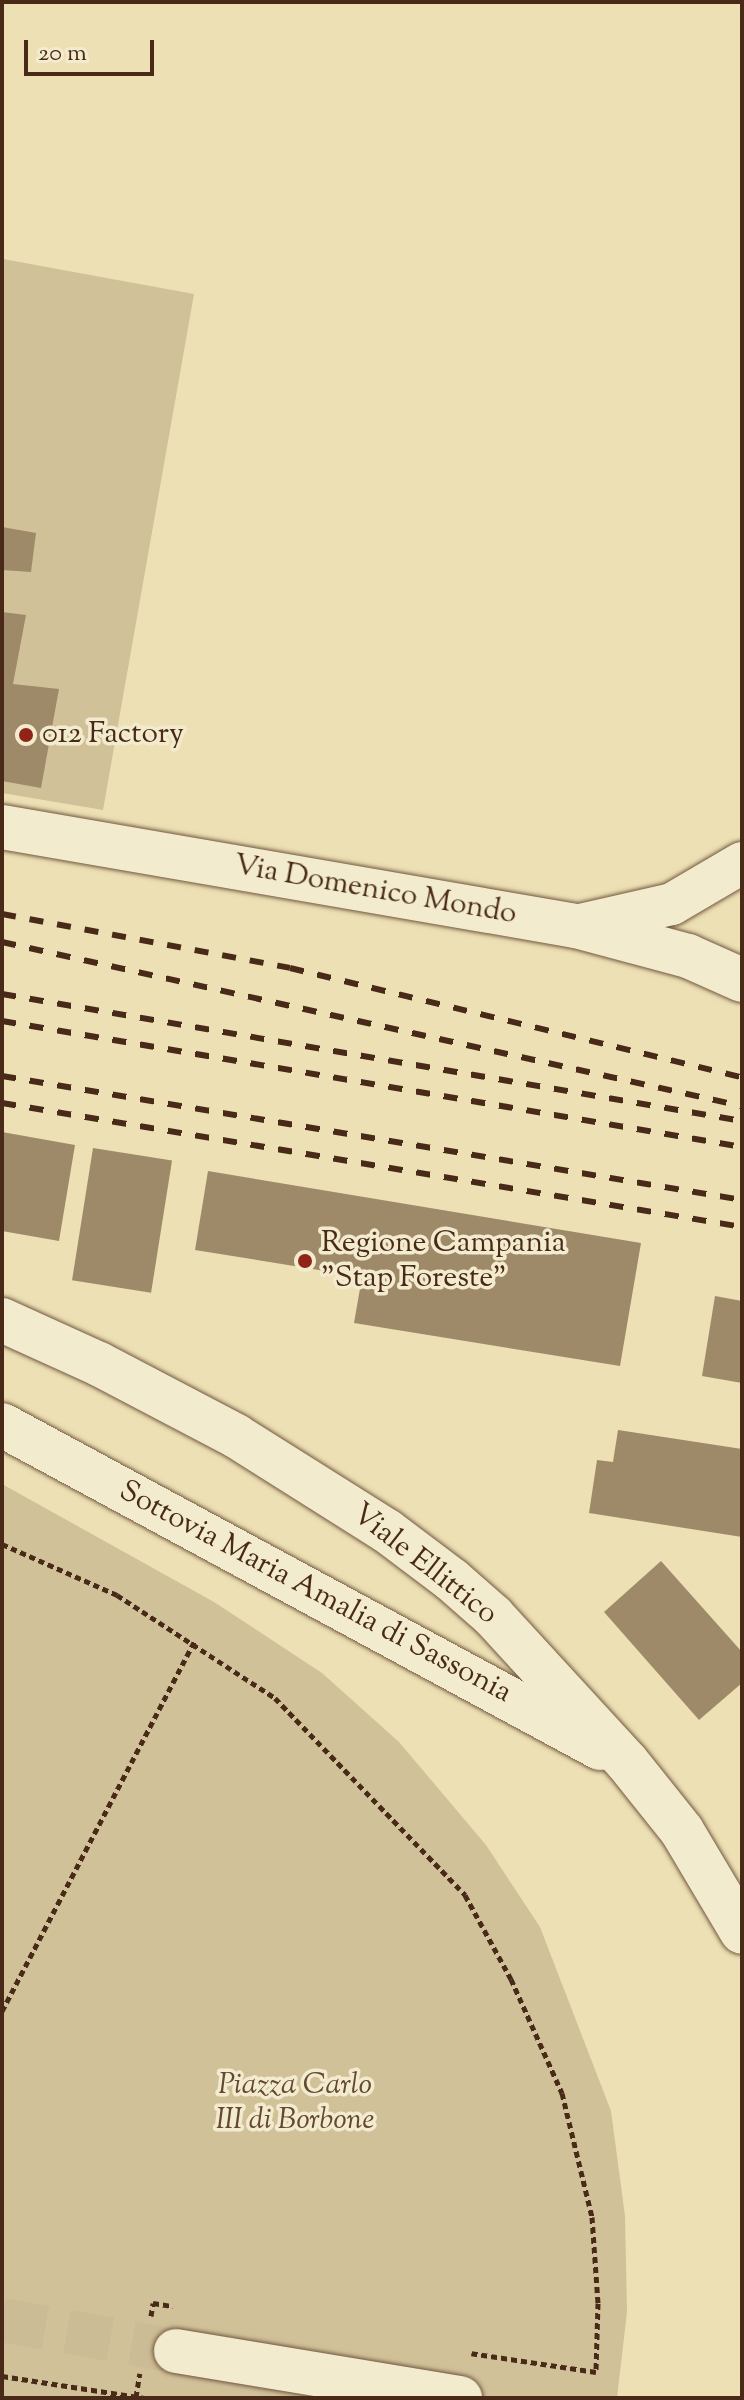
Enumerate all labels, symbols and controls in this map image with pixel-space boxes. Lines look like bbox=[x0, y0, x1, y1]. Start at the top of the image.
scale bar bbox=[28, 24, 158, 74]
text: 20 m bbox=[38, 37, 87, 71]
place label: 012 Factory bbox=[42, 717, 184, 753]
marker: 012 Factory bbox=[17, 726, 35, 744]
street label: Via Domenico Mondo bbox=[231, 848, 519, 934]
place label: Regione Campania "Stap Foreste" bbox=[321, 1226, 566, 1296]
marker: Regione Campania "Stap Foreste" bbox=[296, 1252, 314, 1270]
street label: Sottovia Maria Amalia di Sassonia bbox=[113, 1474, 517, 1712]
street label: Viale Ellittico bbox=[344, 1497, 504, 1633]
park label: Piazza Carlo III di Borbone bbox=[216, 2068, 374, 2138]

